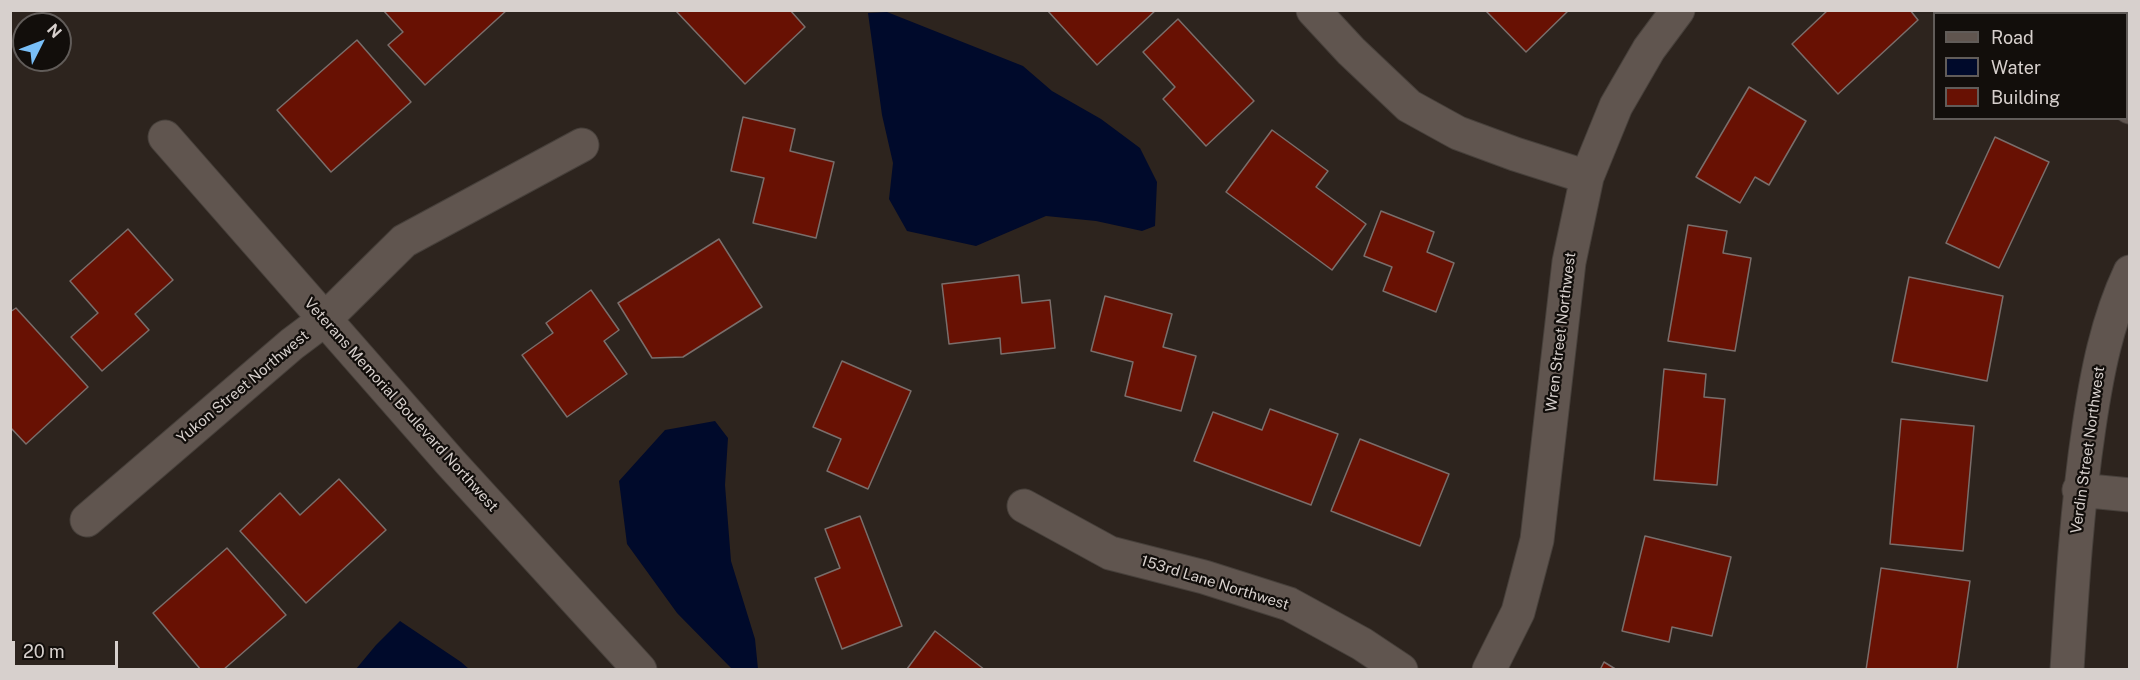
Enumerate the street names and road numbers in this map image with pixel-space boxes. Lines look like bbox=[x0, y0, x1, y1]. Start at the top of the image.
street label: Wren Street Northwest bbox=[1542, 251, 1580, 413]
street label: Veterans Memorial Boulevard Northwest bbox=[300, 294, 502, 516]
street label: Yukon Street Northwest bbox=[174, 327, 312, 447]
street label: Verdin Street Northwest bbox=[2067, 365, 2109, 535]
street label: 153rd Lane Northwest bbox=[1139, 552, 1291, 614]

